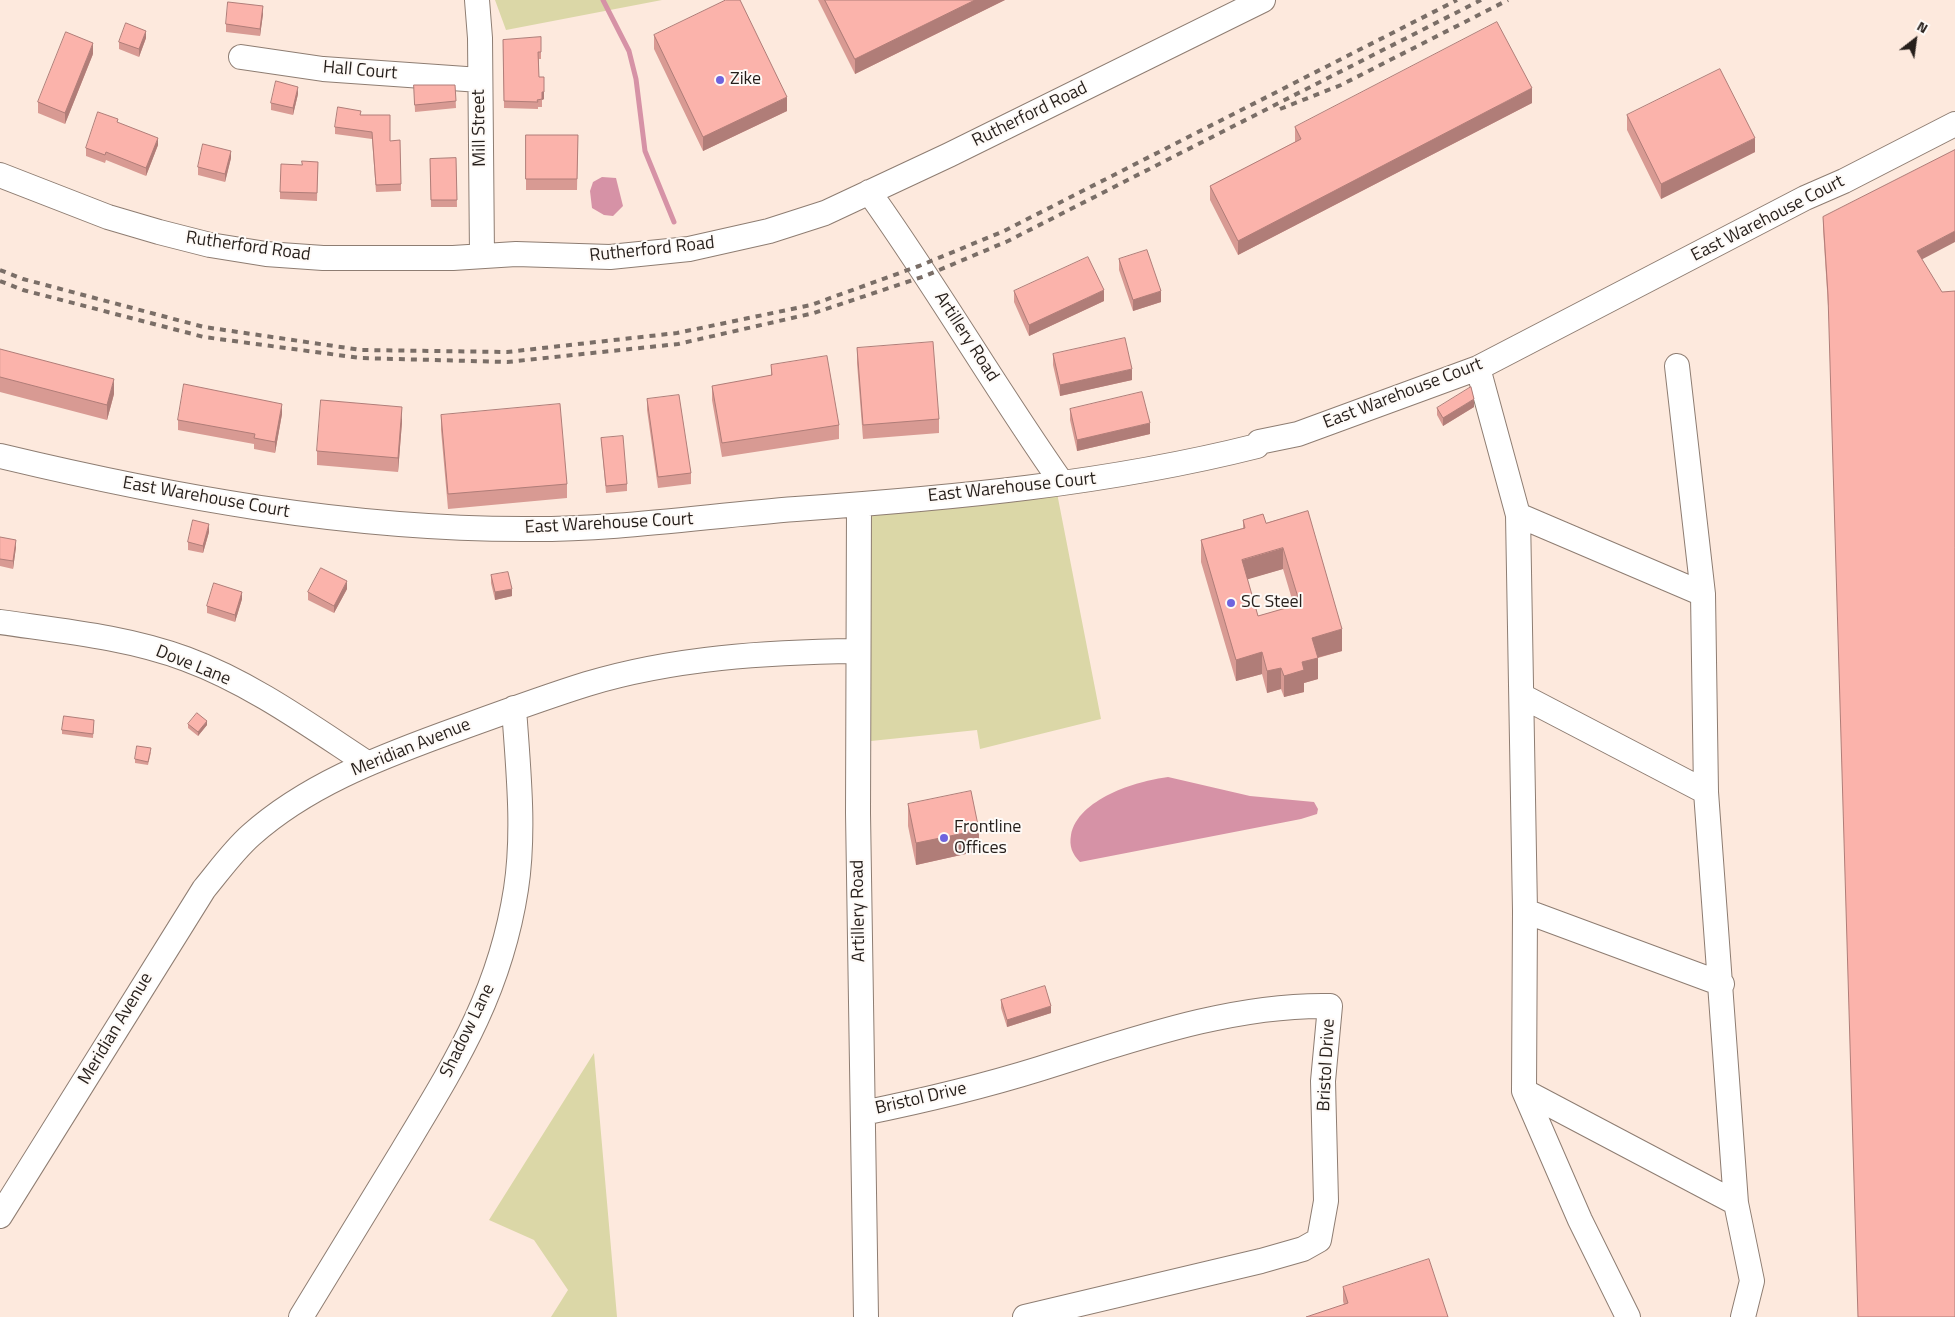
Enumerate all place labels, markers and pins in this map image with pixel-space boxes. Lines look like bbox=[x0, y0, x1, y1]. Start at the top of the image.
place label: Zike bbox=[730, 69, 761, 91]
marker: Zike bbox=[714, 74, 726, 86]
place label: SC Steel bbox=[1241, 592, 1303, 614]
marker: SC Steel bbox=[1225, 597, 1237, 609]
place label: Frontline Offices bbox=[954, 817, 1021, 860]
marker: Frontline Offices bbox=[938, 832, 950, 844]

